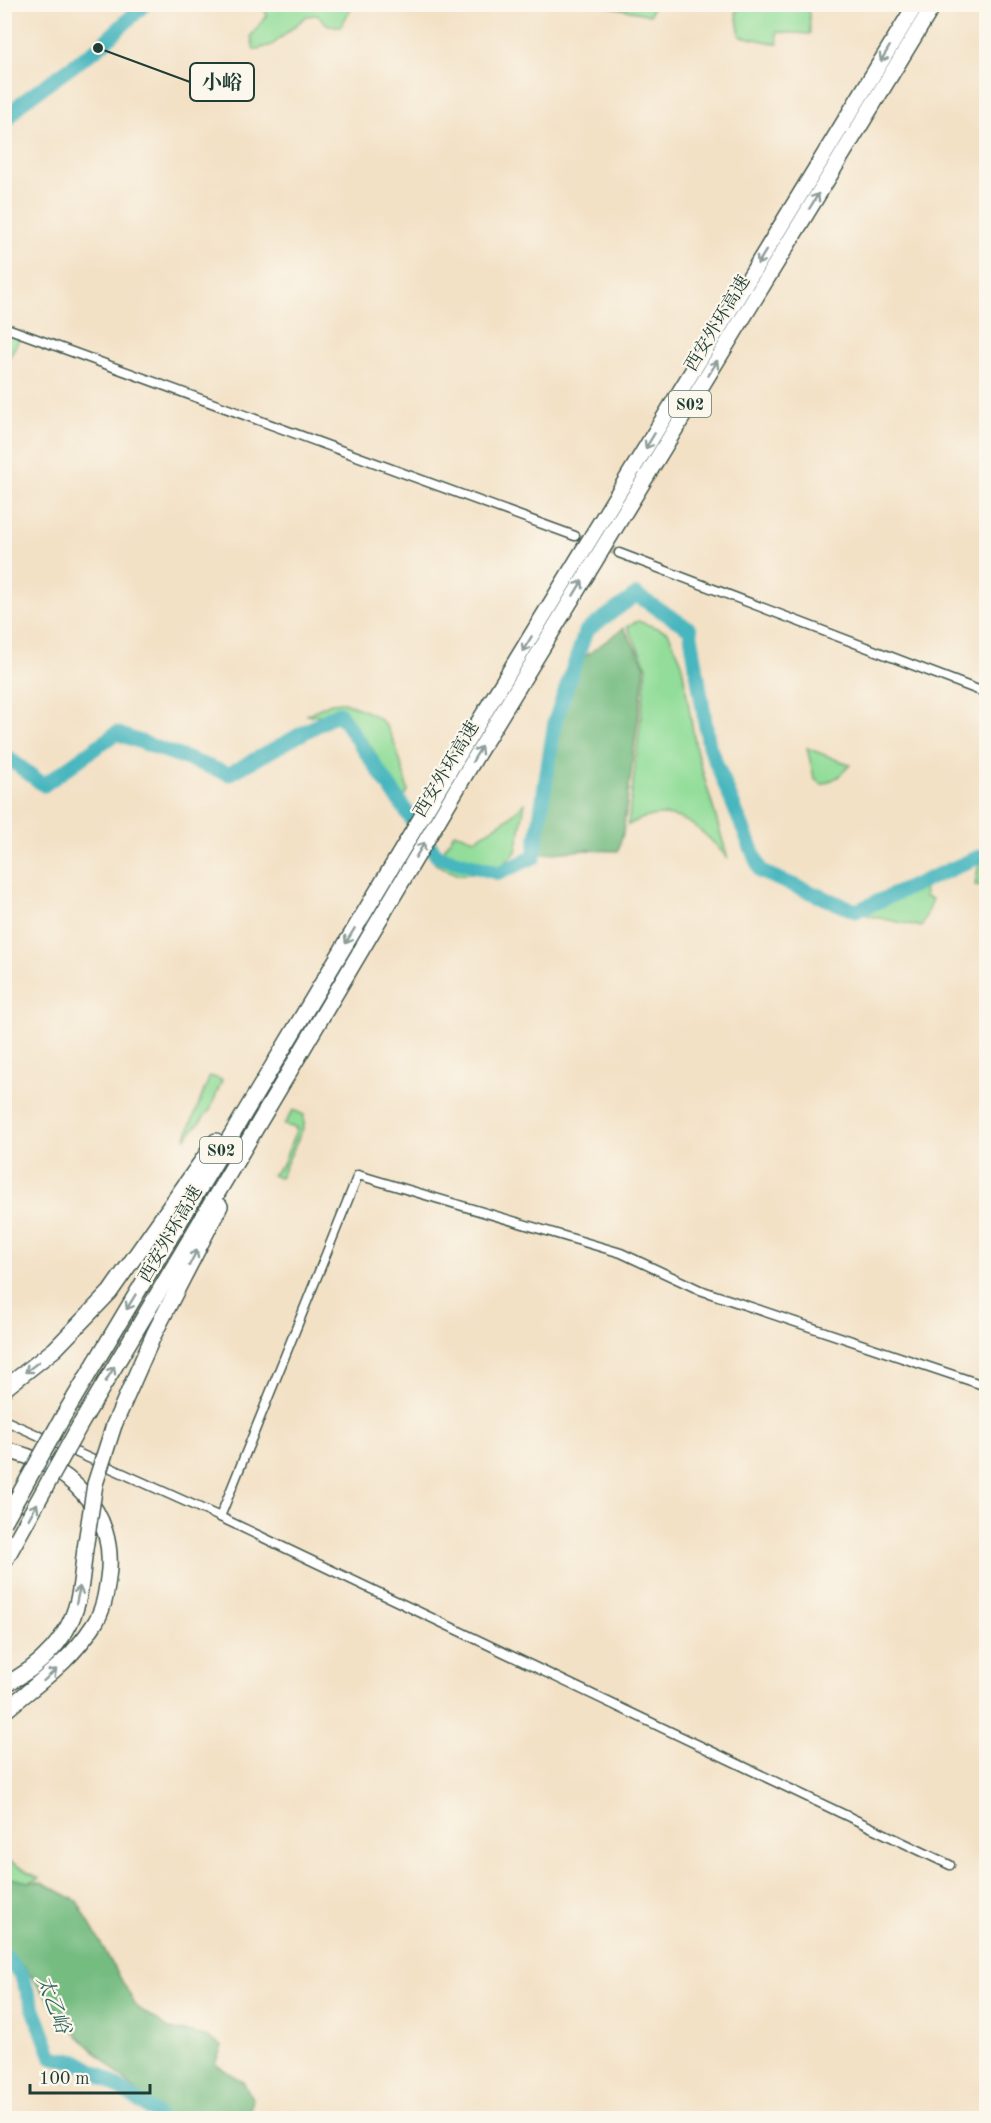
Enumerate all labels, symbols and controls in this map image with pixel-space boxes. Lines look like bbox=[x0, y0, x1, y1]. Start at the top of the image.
one-way arrow bbox=[879, 46, 892, 63]
callout: 小峪 bbox=[190, 63, 254, 101]
text: 小峪 bbox=[202, 72, 242, 94]
one-way arrow bbox=[809, 193, 821, 210]
one-way arrow bbox=[756, 248, 768, 265]
street label: 西安外环高速 bbox=[681, 272, 753, 374]
one-way arrow bbox=[707, 360, 719, 377]
road number: S02 bbox=[669, 391, 711, 417]
one-way arrow bbox=[643, 432, 655, 449]
one-way arrow bbox=[573, 580, 585, 597]
one-way arrow bbox=[520, 635, 532, 652]
street label: 西安外环高速 bbox=[410, 718, 482, 820]
one-way arrow bbox=[471, 746, 483, 763]
one-way arrow bbox=[414, 842, 426, 859]
one-way arrow bbox=[343, 927, 355, 944]
road number: S02 bbox=[200, 1137, 242, 1163]
street label: 西安外环高速 bbox=[134, 1182, 206, 1286]
one-way arrow bbox=[187, 1250, 199, 1267]
one-way arrow bbox=[125, 1293, 137, 1310]
one-way arrow bbox=[25, 1360, 41, 1373]
one-way arrow bbox=[104, 1366, 116, 1383]
one-way arrow bbox=[28, 1502, 39, 1520]
one-way arrow bbox=[73, 1586, 84, 1605]
one-way arrow bbox=[42, 1668, 57, 1682]
water label: 太乙峪 bbox=[32, 1972, 75, 2039]
scale bar bbox=[30, 2057, 150, 2095]
text: 100 m bbox=[39, 2070, 90, 2088]

